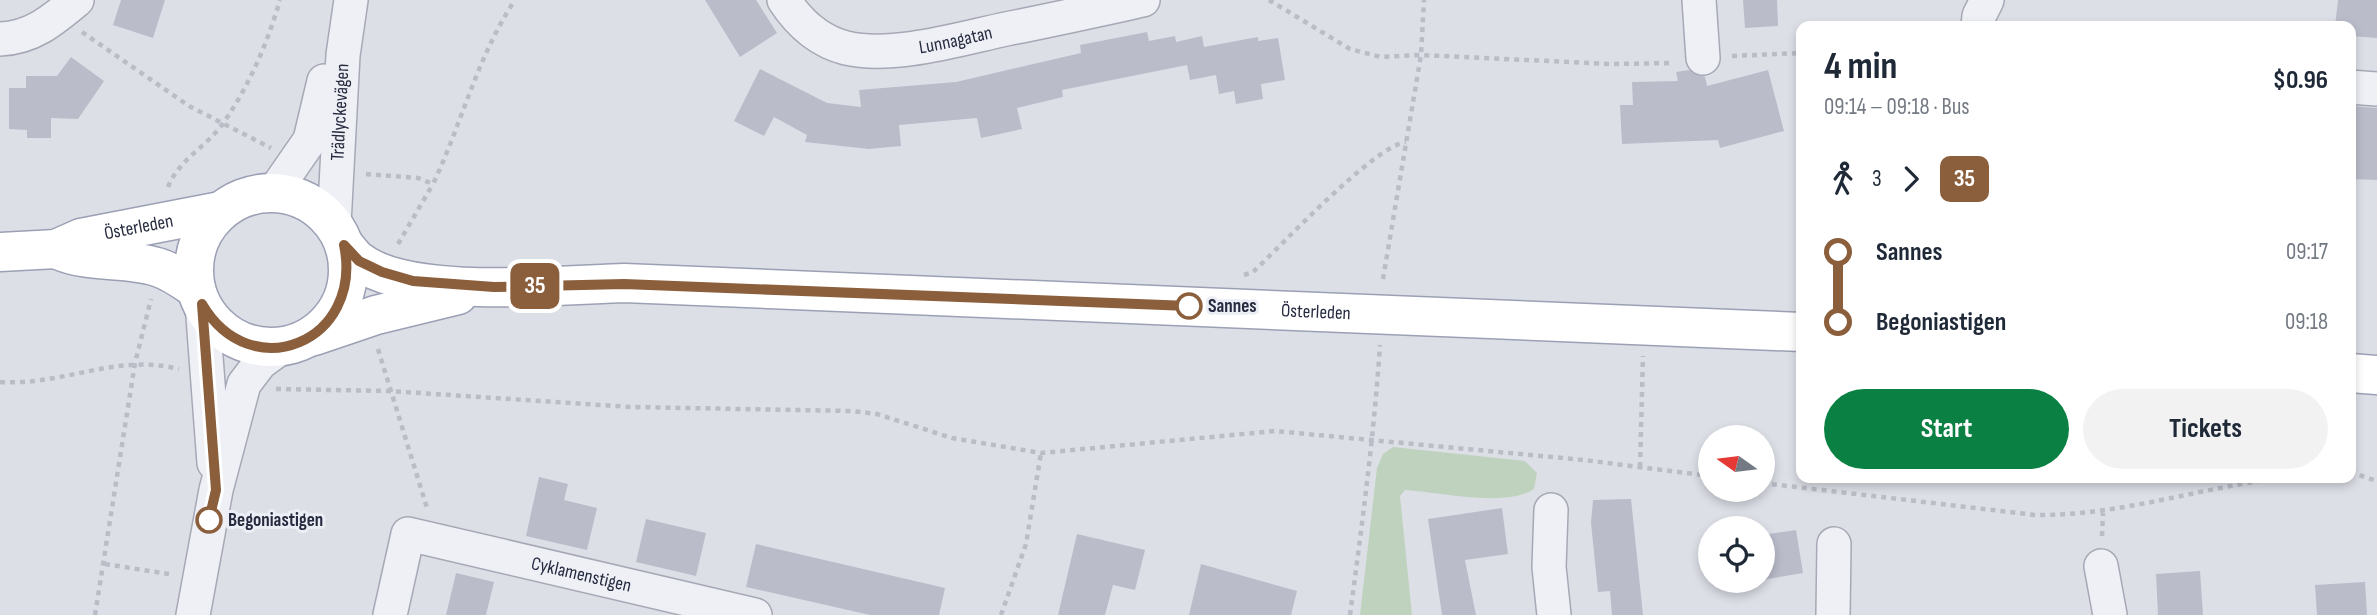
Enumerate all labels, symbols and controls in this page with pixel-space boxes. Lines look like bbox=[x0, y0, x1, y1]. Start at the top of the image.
street label: Lunnagatan bbox=[917, 21, 994, 59]
text: 4 min bbox=[1824, 44, 1897, 89]
street label: Trädlyckevägen bbox=[326, 63, 354, 161]
text: $0.96 bbox=[2273, 65, 2328, 96]
text: 09:14 – 09:18 · Bus bbox=[1824, 93, 1970, 121]
icon: walk bbox=[1824, 160, 1862, 198]
icon: forward bbox=[1892, 160, 1930, 198]
text: 35 bbox=[1954, 164, 1975, 193]
text: 3 bbox=[1872, 165, 1882, 193]
street label: Österleden bbox=[102, 209, 175, 245]
text: Sannes bbox=[1876, 237, 1943, 268]
text: 09:17 bbox=[2286, 238, 2328, 266]
line badge: 35 bbox=[504, 263, 566, 309]
text: 35 bbox=[524, 271, 546, 300]
marker: Sannes bbox=[1176, 293, 1202, 319]
place label: Sannes bbox=[1208, 295, 1257, 318]
street label: Österleden bbox=[1280, 299, 1351, 325]
text: Begoniastigen bbox=[1876, 307, 2006, 338]
text: 09:18 bbox=[2285, 308, 2328, 336]
button: Start bbox=[1824, 389, 2069, 469]
button: Tickets bbox=[2083, 389, 2328, 469]
north arrow bbox=[1698, 425, 1774, 502]
map controls bbox=[1698, 425, 1775, 593]
marker: Begoniastigen bbox=[196, 507, 222, 533]
place label: Begoniastigen bbox=[228, 509, 323, 532]
button: locate bbox=[1698, 516, 1775, 593]
street label: Cyklamenstigen bbox=[529, 552, 634, 597]

